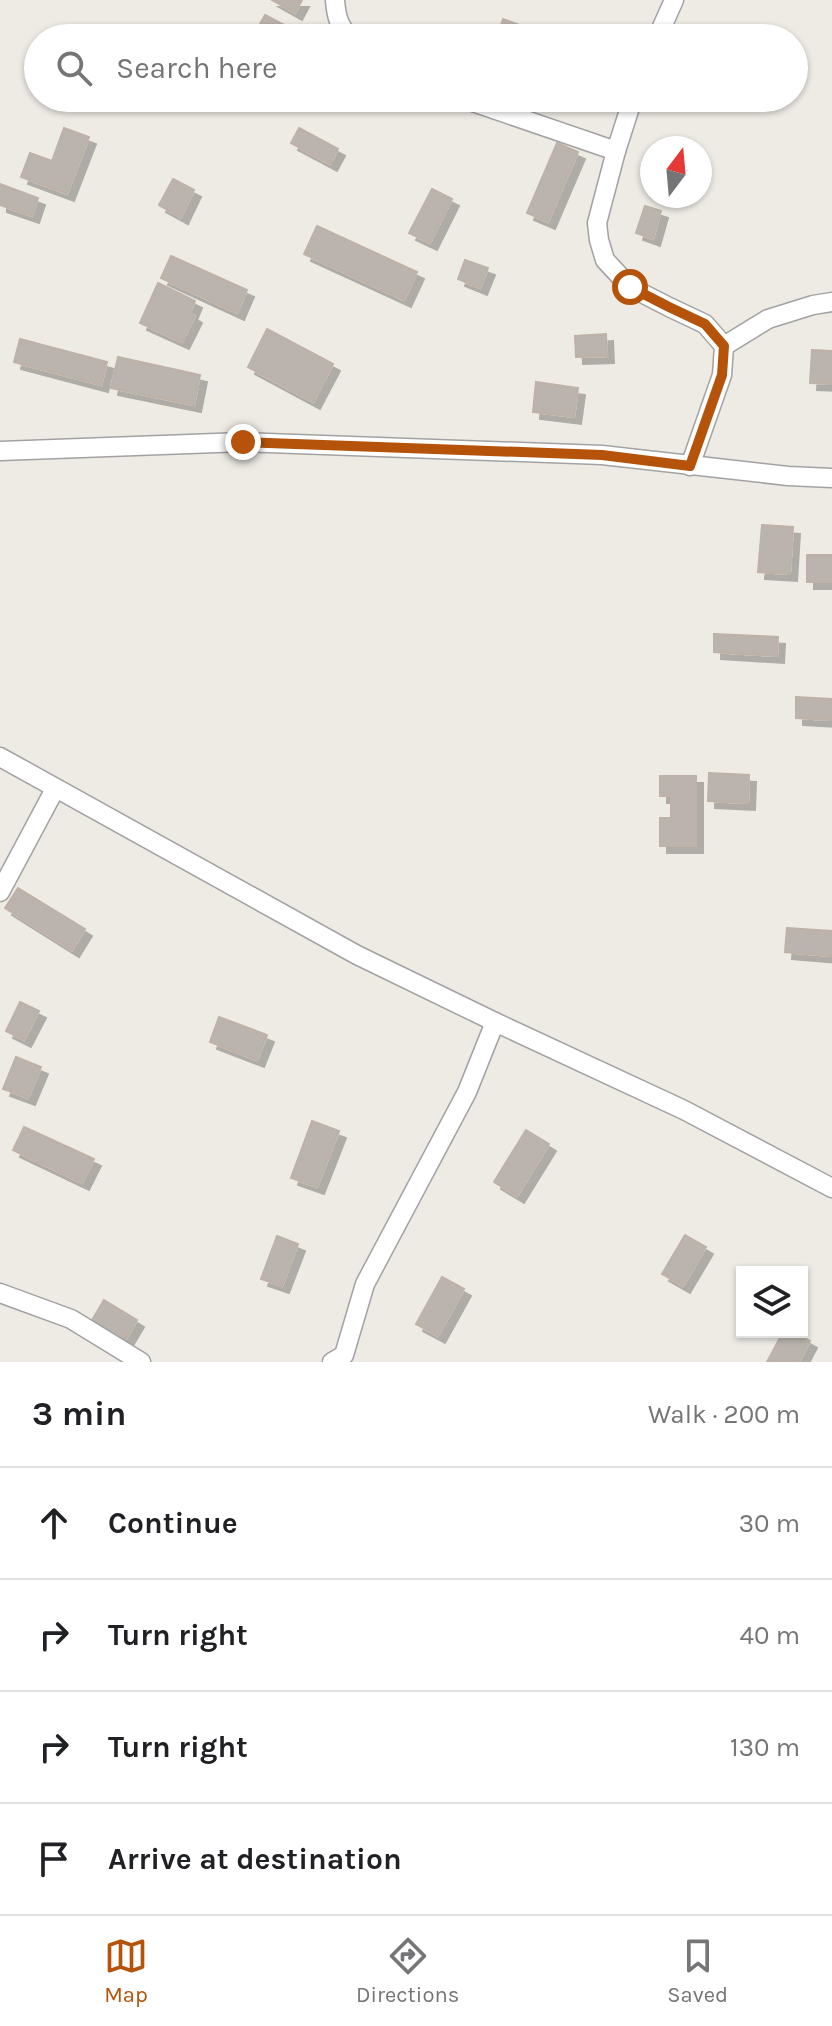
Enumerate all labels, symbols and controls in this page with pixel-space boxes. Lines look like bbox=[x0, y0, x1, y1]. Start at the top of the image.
search box bbox=[24, 24, 808, 112]
icon: search bbox=[52, 46, 96, 90]
text: Search here bbox=[116, 50, 277, 86]
north arrow bbox=[640, 136, 712, 208]
route start bbox=[612, 269, 648, 305]
route end bbox=[225, 424, 261, 460]
map controls bbox=[736, 1266, 808, 1338]
button: layers bbox=[736, 1266, 808, 1338]
text: 3 min bbox=[32, 1394, 126, 1434]
text: Walk · 200 m bbox=[648, 1399, 800, 1430]
icon: ahead bbox=[32, 1501, 76, 1545]
text: Continue bbox=[108, 1505, 238, 1541]
text: 30 m bbox=[739, 1508, 800, 1539]
icon: right bbox=[32, 1613, 76, 1657]
text: Turn right bbox=[108, 1617, 248, 1653]
text: 40 m bbox=[740, 1620, 800, 1651]
icon: right bbox=[32, 1725, 76, 1769]
text: Turn right bbox=[108, 1729, 248, 1765]
text: 130 m bbox=[730, 1732, 800, 1763]
icon: arrive bbox=[32, 1837, 76, 1881]
text: Arrive at destination bbox=[108, 1841, 402, 1877]
tab: Map bbox=[104, 1934, 148, 2008]
tab: Directions bbox=[356, 1934, 459, 2008]
tab: Saved bbox=[667, 1934, 728, 2008]

